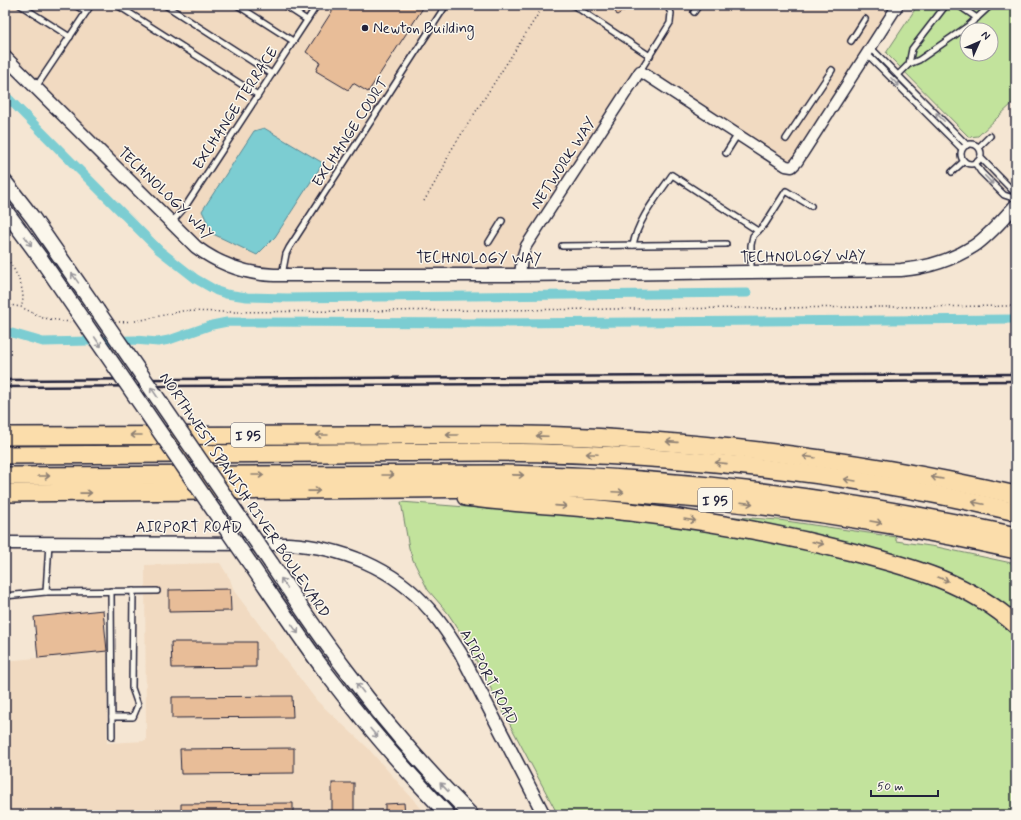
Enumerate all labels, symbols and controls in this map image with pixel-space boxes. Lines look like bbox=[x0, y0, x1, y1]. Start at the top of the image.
place label: Newton Building bbox=[373, 19, 474, 40]
north arrow bbox=[959, 22, 999, 62]
marker: Newton Building bbox=[360, 23, 370, 33]
text: N bbox=[978, 28, 993, 43]
street label: EXCHANGE TERRACE bbox=[189, 43, 283, 174]
street label: EXCHANGE COURT bbox=[308, 73, 394, 191]
one-way arrow bbox=[890, 77, 900, 87]
one-way arrow bbox=[935, 112, 945, 122]
street label: NETWORK WAY bbox=[527, 113, 601, 213]
street label: TECHNOLOGY WAY bbox=[113, 143, 217, 245]
one-way arrow bbox=[984, 174, 993, 184]
one-way arrow bbox=[24, 235, 33, 246]
street label: TECHNOLOGY WAY bbox=[740, 246, 866, 268]
street label: TECHNOLOGY WAY bbox=[416, 249, 542, 269]
one-way arrow bbox=[71, 272, 79, 283]
one-way arrow bbox=[94, 336, 102, 347]
street label: NORTHWEST SPANISH RIVER BOULEVARD bbox=[154, 369, 334, 622]
one-way arrow bbox=[150, 387, 158, 398]
road number: I 95 bbox=[231, 423, 265, 447]
one-way arrow bbox=[130, 431, 143, 439]
one-way arrow bbox=[316, 431, 329, 439]
one-way arrow bbox=[446, 431, 459, 439]
one-way arrow bbox=[536, 432, 549, 439]
one-way arrow bbox=[666, 439, 679, 446]
one-way arrow bbox=[586, 450, 599, 457]
one-way arrow bbox=[802, 453, 815, 461]
one-way arrow bbox=[715, 459, 728, 467]
one-way arrow bbox=[251, 471, 264, 479]
one-way arrow bbox=[381, 471, 394, 479]
one-way arrow bbox=[511, 471, 524, 478]
one-way arrow bbox=[37, 472, 50, 480]
one-way arrow bbox=[931, 474, 944, 482]
one-way arrow bbox=[844, 476, 857, 484]
one-way arrow bbox=[307, 487, 320, 494]
one-way arrow bbox=[611, 488, 624, 496]
road number: I 95 bbox=[698, 488, 732, 512]
one-way arrow bbox=[79, 489, 92, 497]
one-way arrow bbox=[740, 499, 753, 507]
one-way arrow bbox=[972, 499, 985, 507]
one-way arrow bbox=[554, 503, 567, 510]
one-way arrow bbox=[683, 516, 696, 524]
street label: AIRPORT ROAD bbox=[136, 518, 242, 538]
one-way arrow bbox=[869, 518, 882, 526]
one-way arrow bbox=[811, 540, 824, 548]
one-way arrow bbox=[936, 576, 948, 583]
one-way arrow bbox=[280, 577, 288, 588]
one-way arrow bbox=[291, 623, 299, 634]
street label: AIRPORT ROAD bbox=[454, 626, 522, 729]
one-way arrow bbox=[355, 683, 364, 694]
one-way arrow bbox=[369, 727, 378, 738]
scale bar bbox=[871, 772, 938, 798]
text: 50 m bbox=[877, 779, 904, 795]
one-way arrow bbox=[439, 782, 449, 792]

